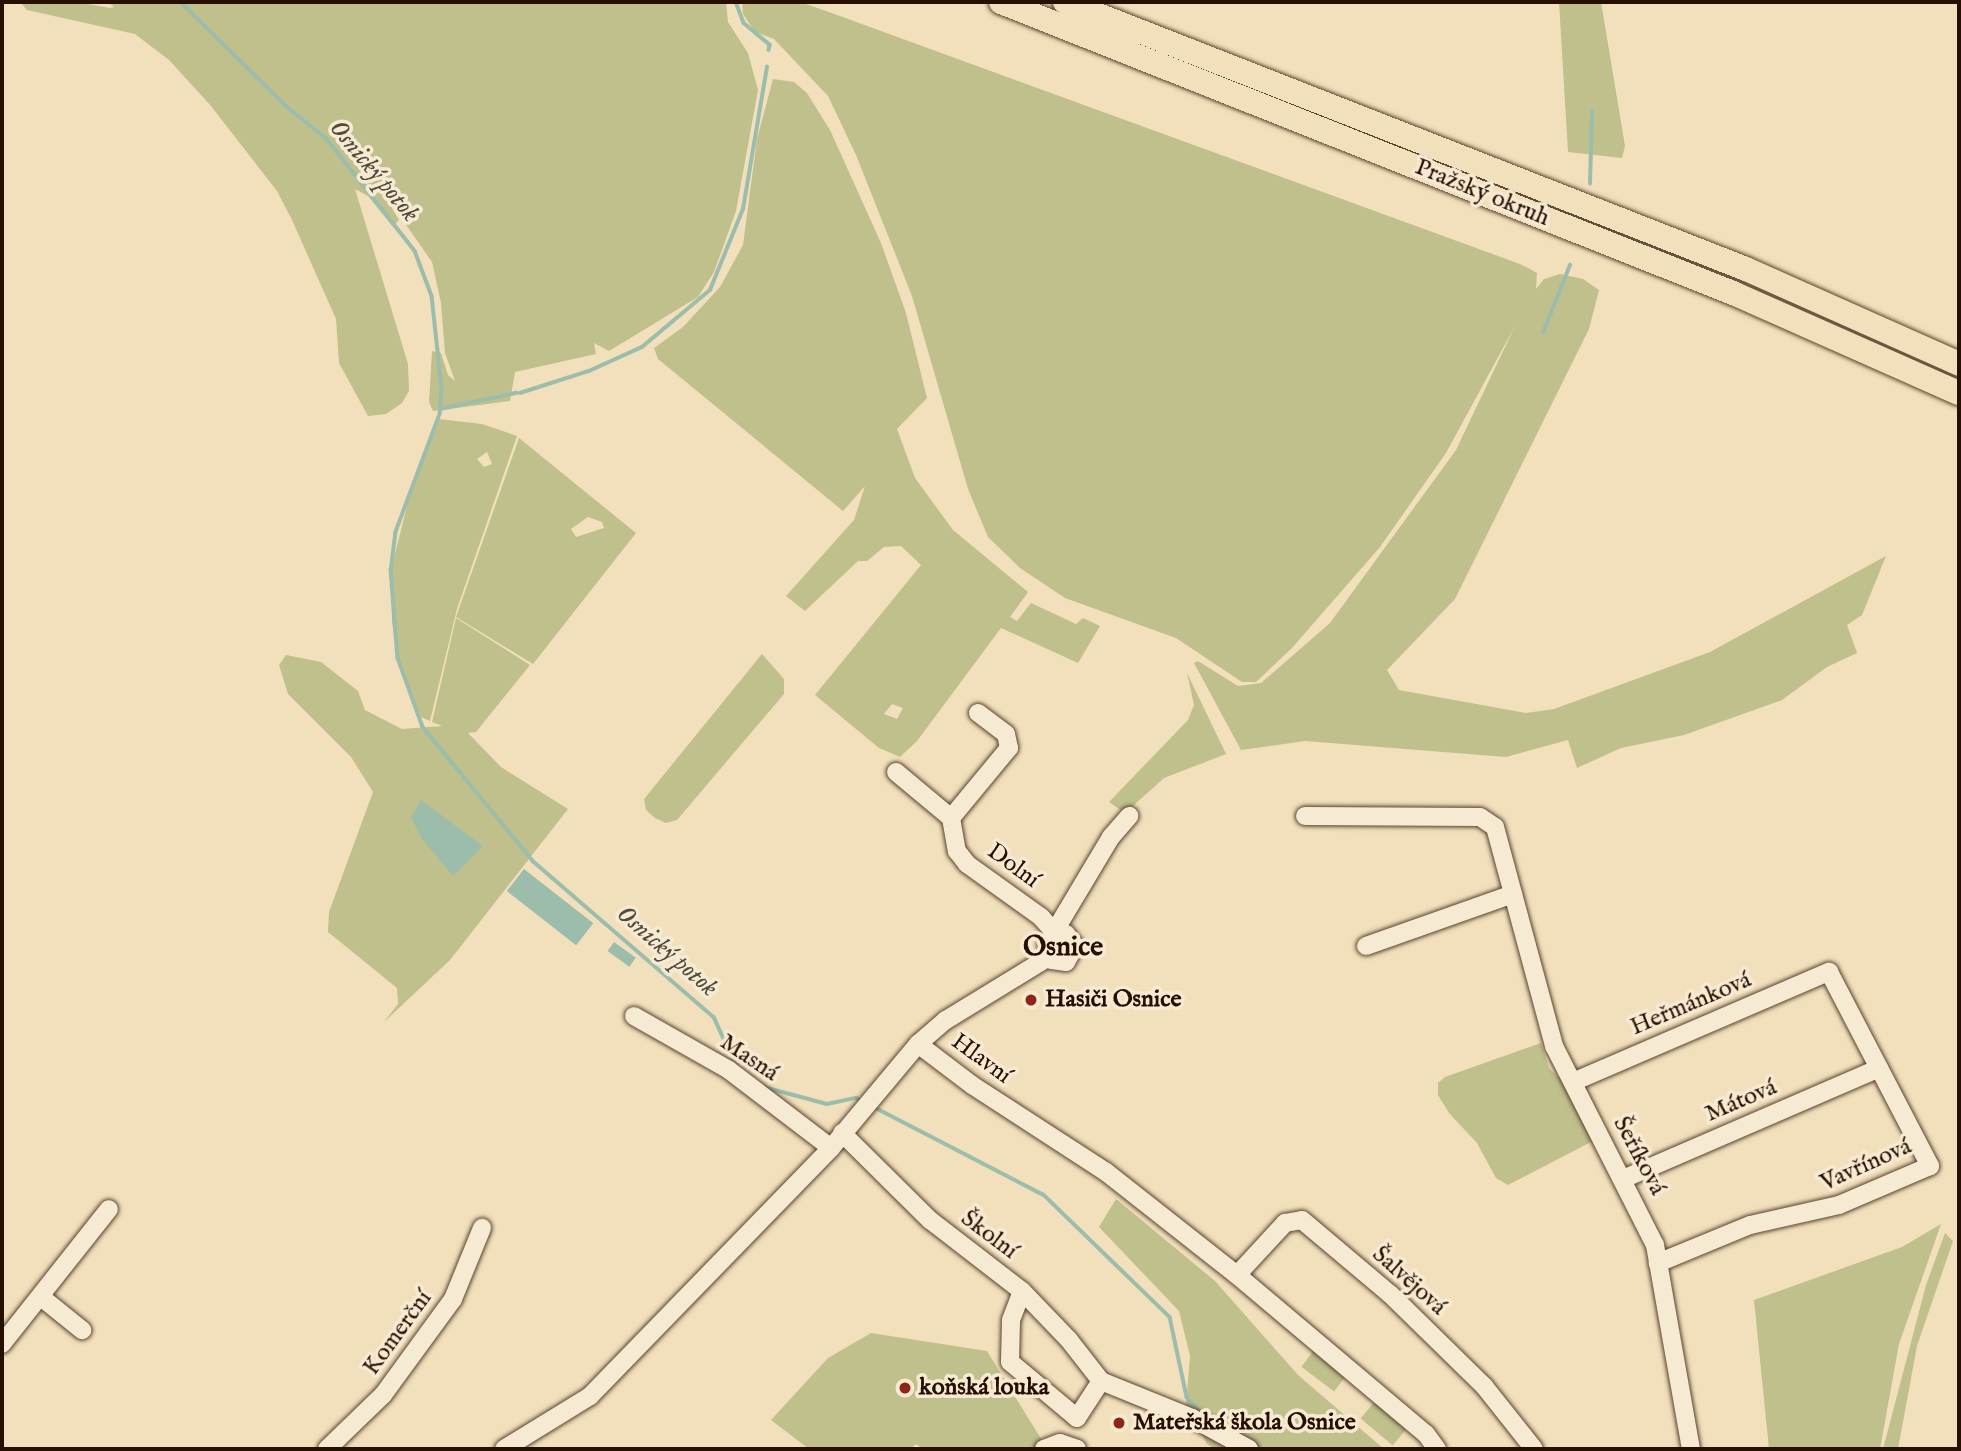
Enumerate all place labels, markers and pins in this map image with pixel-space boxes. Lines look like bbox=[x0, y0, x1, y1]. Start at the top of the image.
place label: Hasiči Osnice bbox=[1045, 986, 1181, 1014]
marker: Hasiči Osnice bbox=[1023, 992, 1039, 1008]
place label: koňská louka bbox=[919, 1374, 1049, 1402]
marker: koňská louka bbox=[897, 1380, 913, 1396]
place label: Mateřská škola Osnice bbox=[1133, 1409, 1356, 1437]
marker: Mateřská škola Osnice bbox=[1111, 1415, 1127, 1431]

